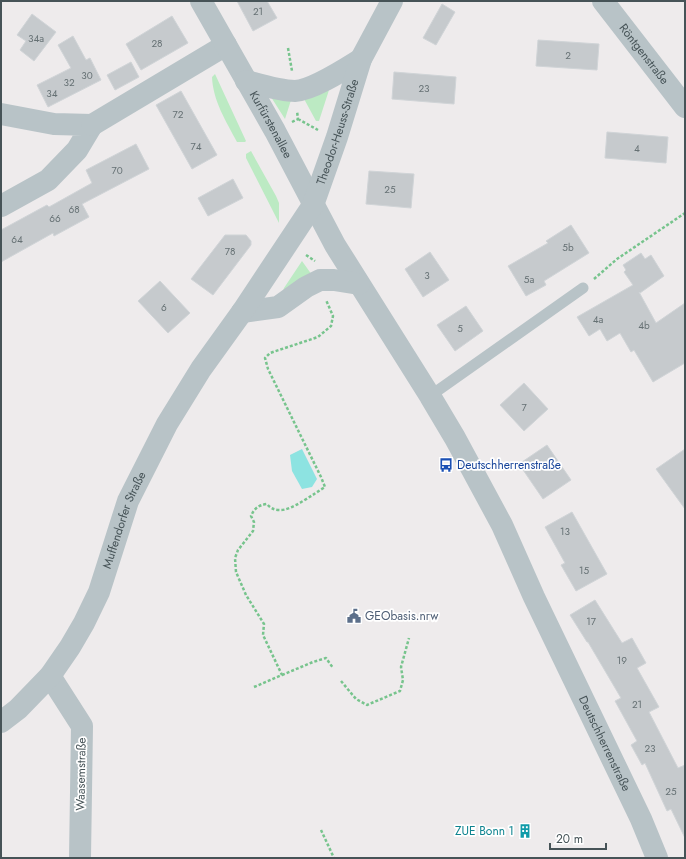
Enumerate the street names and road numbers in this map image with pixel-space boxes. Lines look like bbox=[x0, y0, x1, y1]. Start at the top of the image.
street label: Röntgenstraße bbox=[615, 20, 673, 88]
street label: Theodor-Heuss-Straße bbox=[312, 77, 363, 187]
street label: Kurfürstenallee bbox=[245, 88, 297, 162]
street label: Muffendorfer Straße bbox=[98, 468, 150, 571]
street label: Deutschherrenstraße bbox=[574, 693, 635, 794]
street label: Waasemstraße bbox=[71, 737, 91, 811]

